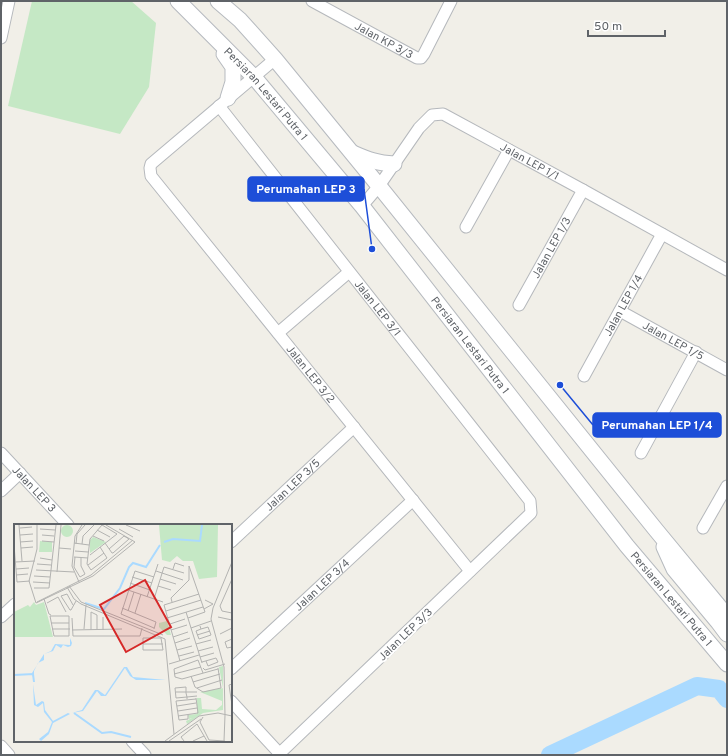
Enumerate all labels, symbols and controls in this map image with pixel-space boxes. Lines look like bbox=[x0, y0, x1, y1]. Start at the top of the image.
scale bar bbox=[588, 12, 665, 38]
street label: Jalan KP 3/3 bbox=[352, 19, 415, 63]
text: 50 m bbox=[594, 19, 622, 35]
street label: Persiaran Lestari Putra 1 bbox=[221, 45, 310, 144]
street label: Jalan LEP 1/1 bbox=[497, 140, 561, 184]
callout: Perumahan LEP 3 bbox=[248, 177, 364, 201]
text: Perumahan LEP 3 bbox=[256, 182, 356, 198]
street label: Jalan LEP 1/3 bbox=[529, 215, 575, 281]
street label: Jalan LEP 1/4 bbox=[601, 272, 646, 339]
street label: Jalan LEP 3/1 bbox=[351, 278, 404, 339]
street label: Persiaran Lestari Putra 1 bbox=[427, 294, 512, 397]
street label: Jalan LEP 1/5 bbox=[640, 319, 706, 364]
street label: Jalan LEP 3/2 bbox=[283, 343, 337, 406]
callout: Perumahan LEP 1/4 bbox=[593, 413, 721, 437]
text: Perumahan LEP 1/4 bbox=[601, 418, 713, 434]
street label: Jalan LEP 3/5 bbox=[263, 456, 324, 514]
street label: Jalan LEP 3 bbox=[9, 463, 59, 516]
inset map bbox=[14, 524, 232, 742]
street label: Persiaran Lestari Putra 1 bbox=[627, 549, 715, 650]
street label: Jalan LEP 3/4 bbox=[292, 556, 353, 614]
street label: Jalan LEP 3/3 bbox=[376, 605, 436, 664]

